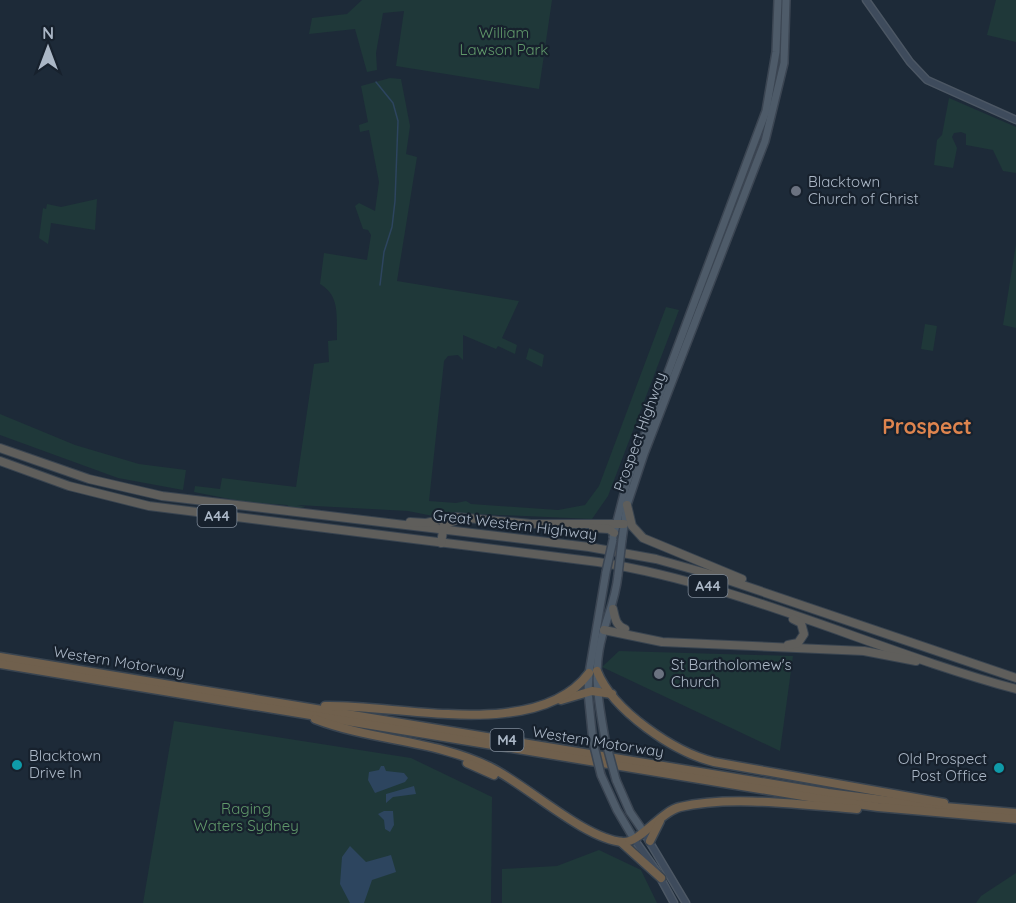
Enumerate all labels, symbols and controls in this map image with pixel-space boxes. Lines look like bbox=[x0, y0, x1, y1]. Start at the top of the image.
north arrow bbox=[18, 18, 78, 78]
text: N bbox=[42, 23, 54, 43]
park label: William Lawson Park bbox=[460, 23, 548, 59]
place label: Blacktown Church of Christ bbox=[808, 172, 919, 208]
marker: Blacktown Church of Christ bbox=[789, 184, 803, 198]
street label: Prospect Highway bbox=[609, 369, 670, 494]
district label: Prospect bbox=[882, 413, 972, 439]
road number: A44 bbox=[198, 505, 236, 527]
street label: Great Western Highway bbox=[432, 505, 598, 544]
road number: A44 bbox=[688, 575, 728, 597]
street label: Western Motorway bbox=[52, 642, 186, 681]
place label: St Bartholomew's Church bbox=[671, 655, 792, 691]
marker: St Bartholomew's Church bbox=[652, 667, 666, 681]
street label: Western Motorway bbox=[531, 722, 665, 761]
road number: M4 bbox=[490, 729, 524, 751]
place label: Blacktown Drive In bbox=[29, 746, 101, 782]
place label: Old Prospect Post Office bbox=[898, 749, 987, 785]
marker: Blacktown Drive In bbox=[10, 758, 24, 772]
marker: Old Prospect Post Office bbox=[992, 761, 1006, 775]
park label: Raging Waters Sydney bbox=[193, 799, 299, 835]

